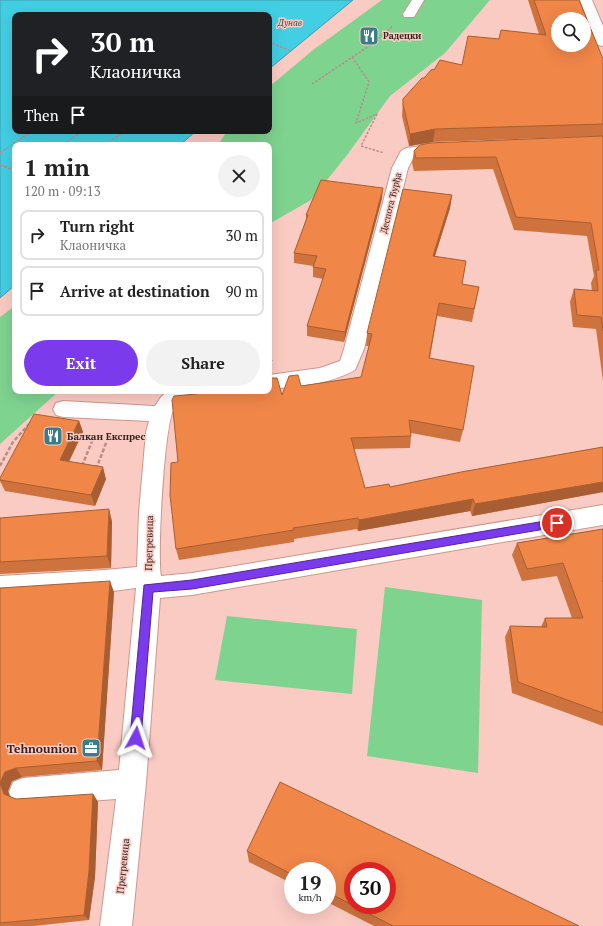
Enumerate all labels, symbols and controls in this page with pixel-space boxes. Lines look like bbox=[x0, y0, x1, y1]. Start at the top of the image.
map controls bbox=[551, 12, 591, 52]
button: search bbox=[551, 12, 591, 52]
water label: Дунав bbox=[277, 17, 302, 29]
text: 30 m bbox=[90, 23, 155, 60]
restaurant icon: Радецки bbox=[358, 25, 380, 47]
icon: right bbox=[24, 28, 76, 80]
place label: Радецки bbox=[383, 30, 421, 42]
text: Клаоничка bbox=[90, 59, 181, 83]
icon: arrive bbox=[67, 104, 89, 126]
text: Then bbox=[24, 105, 59, 125]
text: 1 min bbox=[24, 151, 90, 183]
button: close bbox=[218, 155, 260, 197]
street label: Деспота Ђурђа bbox=[378, 171, 404, 235]
text: 120 m · 09:13 bbox=[24, 182, 101, 200]
text: Turn right bbox=[60, 216, 135, 236]
icon: right bbox=[26, 224, 48, 246]
text: 30 m bbox=[225, 225, 258, 245]
text: Клаоничка bbox=[60, 236, 126, 254]
icon: arrive bbox=[26, 280, 48, 302]
text: Arrive at destination bbox=[60, 281, 210, 301]
text: 90 m bbox=[225, 281, 258, 301]
button: Exit bbox=[24, 340, 138, 386]
button: Share bbox=[146, 340, 260, 386]
restaurant icon: Балкан Експрес bbox=[42, 425, 64, 447]
place label: Балкан Експрес bbox=[67, 430, 145, 443]
pin bbox=[540, 506, 574, 540]
icon: arrive bbox=[546, 512, 568, 534]
street label: Прегревица bbox=[142, 515, 156, 571]
position arrow bbox=[115, 717, 157, 759]
office icon: Tehnounion bbox=[80, 737, 102, 759]
place label: Tehnounion bbox=[7, 741, 77, 756]
street label: Прегревица bbox=[114, 838, 132, 894]
speed limit sign: 30 bbox=[344, 862, 396, 914]
text: 19 bbox=[299, 869, 321, 896]
text: km/h bbox=[298, 891, 322, 904]

